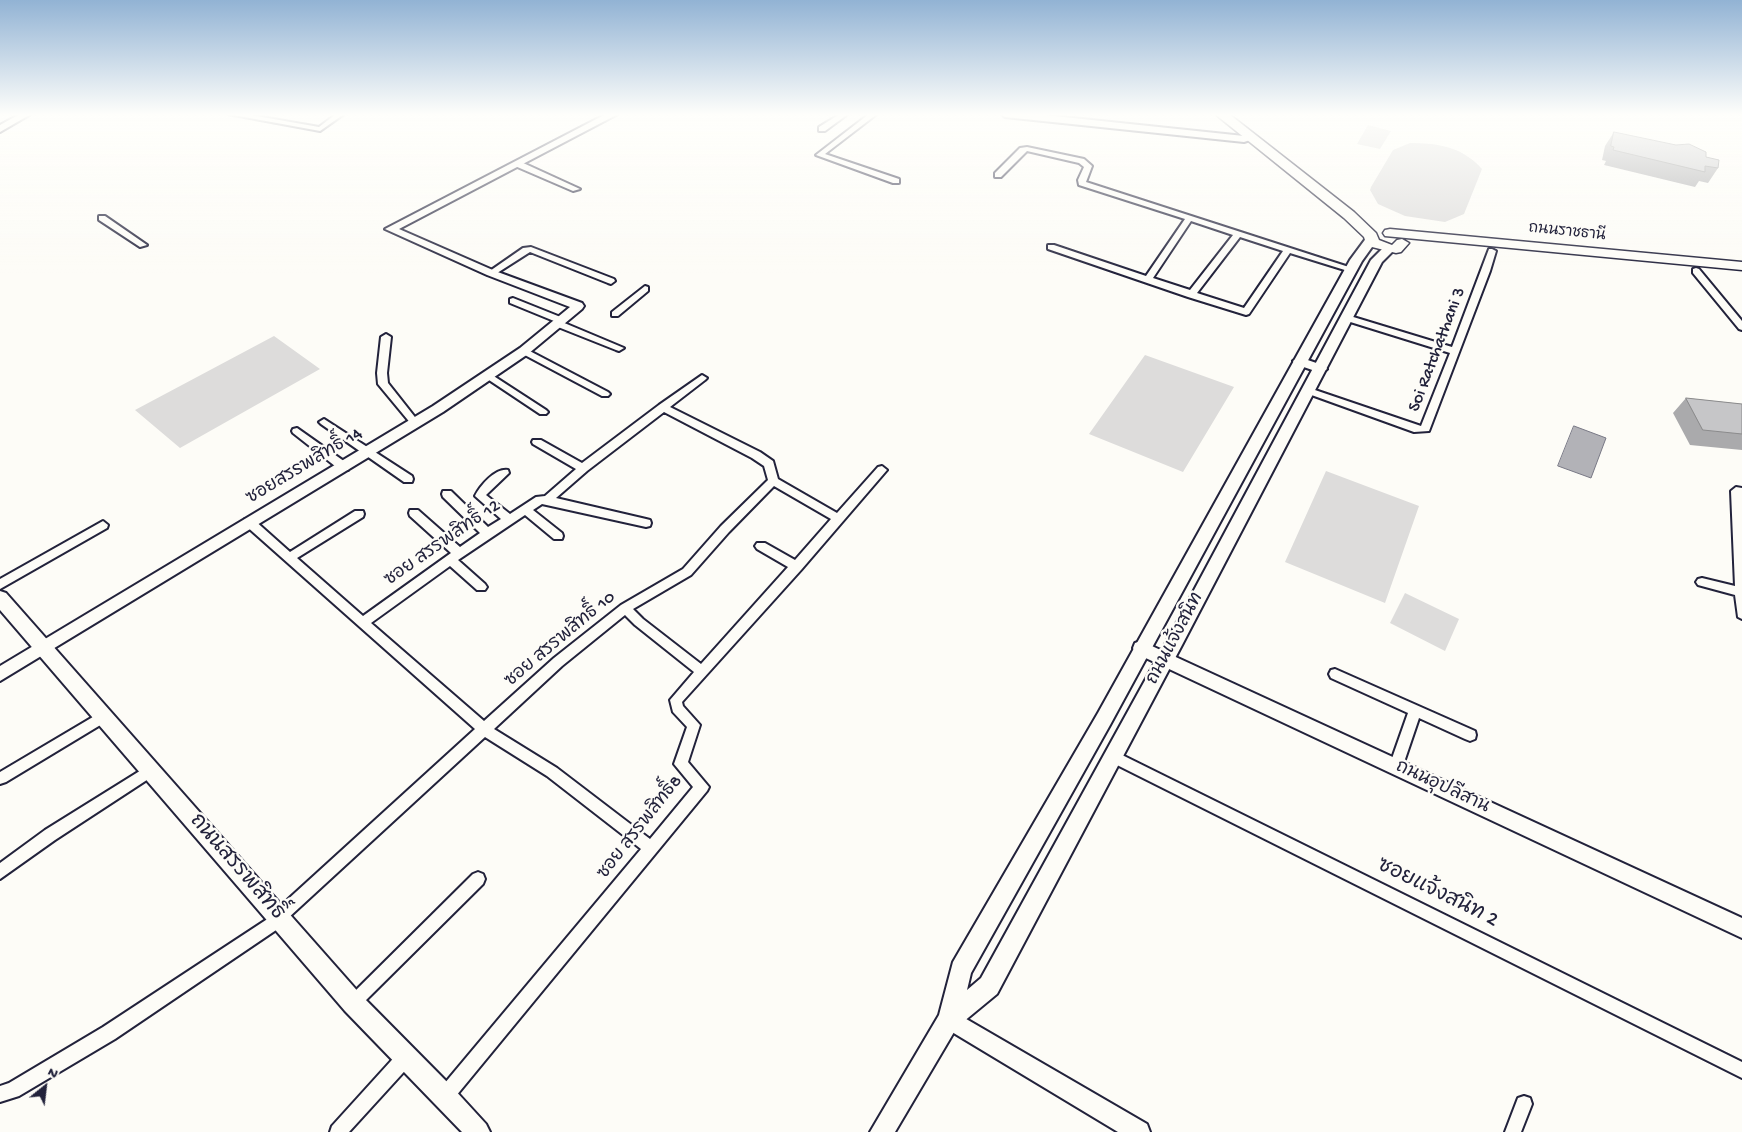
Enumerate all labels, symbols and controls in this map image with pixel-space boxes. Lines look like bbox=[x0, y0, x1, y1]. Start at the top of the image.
street label: ถนนราชธานี bbox=[1528, 220, 1606, 246]
street label: Soi Ratchathani 3 bbox=[1404, 285, 1472, 415]
street label: ซอยสรรพสิทธิ์ 14 bbox=[243, 424, 367, 510]
street label: ซอย สรรพสิทธิ์ 12 bbox=[381, 496, 505, 592]
street label: ซอย สรรพสิทธิ์ 10 bbox=[501, 587, 621, 693]
street label: ถนนแจ้งสนิท bbox=[1143, 589, 1209, 689]
street label: ถนนอุปลีสาน bbox=[1392, 757, 1492, 819]
street label: ซอย สรรพสิทธิ์8 bbox=[594, 772, 688, 884]
street label: ถนนสรรพสิทธิ์ bbox=[183, 810, 289, 926]
street label: ซอยแจ้งสนิท 2 bbox=[1372, 854, 1502, 934]
north arrow bbox=[20, 1062, 70, 1112]
text: N bbox=[44, 1064, 61, 1083]

